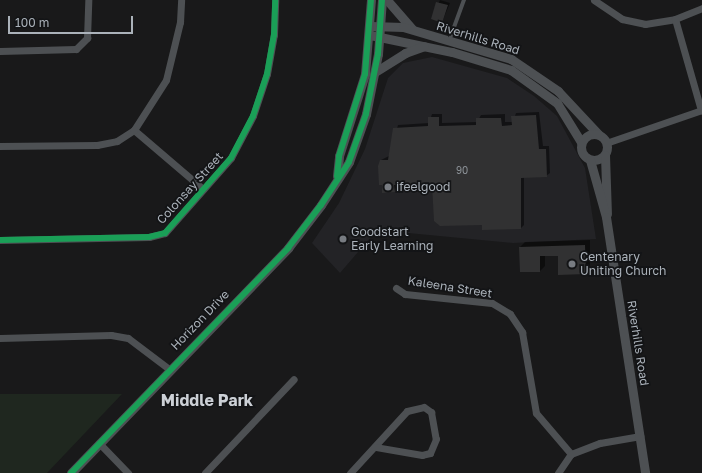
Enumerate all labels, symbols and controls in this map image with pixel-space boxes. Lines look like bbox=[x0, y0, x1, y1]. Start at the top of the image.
scale bar bbox=[10, 8, 135, 34]
text: 100 m bbox=[15, 15, 49, 30]
street label: Riverhills Road bbox=[435, 18, 521, 58]
street label: Colonsay Street bbox=[154, 149, 226, 227]
house number: 90 bbox=[456, 165, 468, 177]
place label: ifeelgood bbox=[396, 180, 450, 194]
marker: ifeelgood bbox=[383, 182, 393, 192]
place label: Goodstart Early Learning bbox=[351, 225, 433, 253]
marker: Goodstart Early Learning bbox=[338, 234, 348, 244]
place label: Centenary Uniting Church bbox=[580, 250, 666, 278]
marker: Centenary Uniting Church bbox=[567, 259, 577, 269]
street label: Kaleena Street bbox=[407, 273, 493, 301]
street label: Horizon Drive bbox=[168, 287, 232, 353]
street label: Riverhills Road bbox=[624, 299, 652, 387]
district label: Middle Park bbox=[161, 390, 253, 410]

